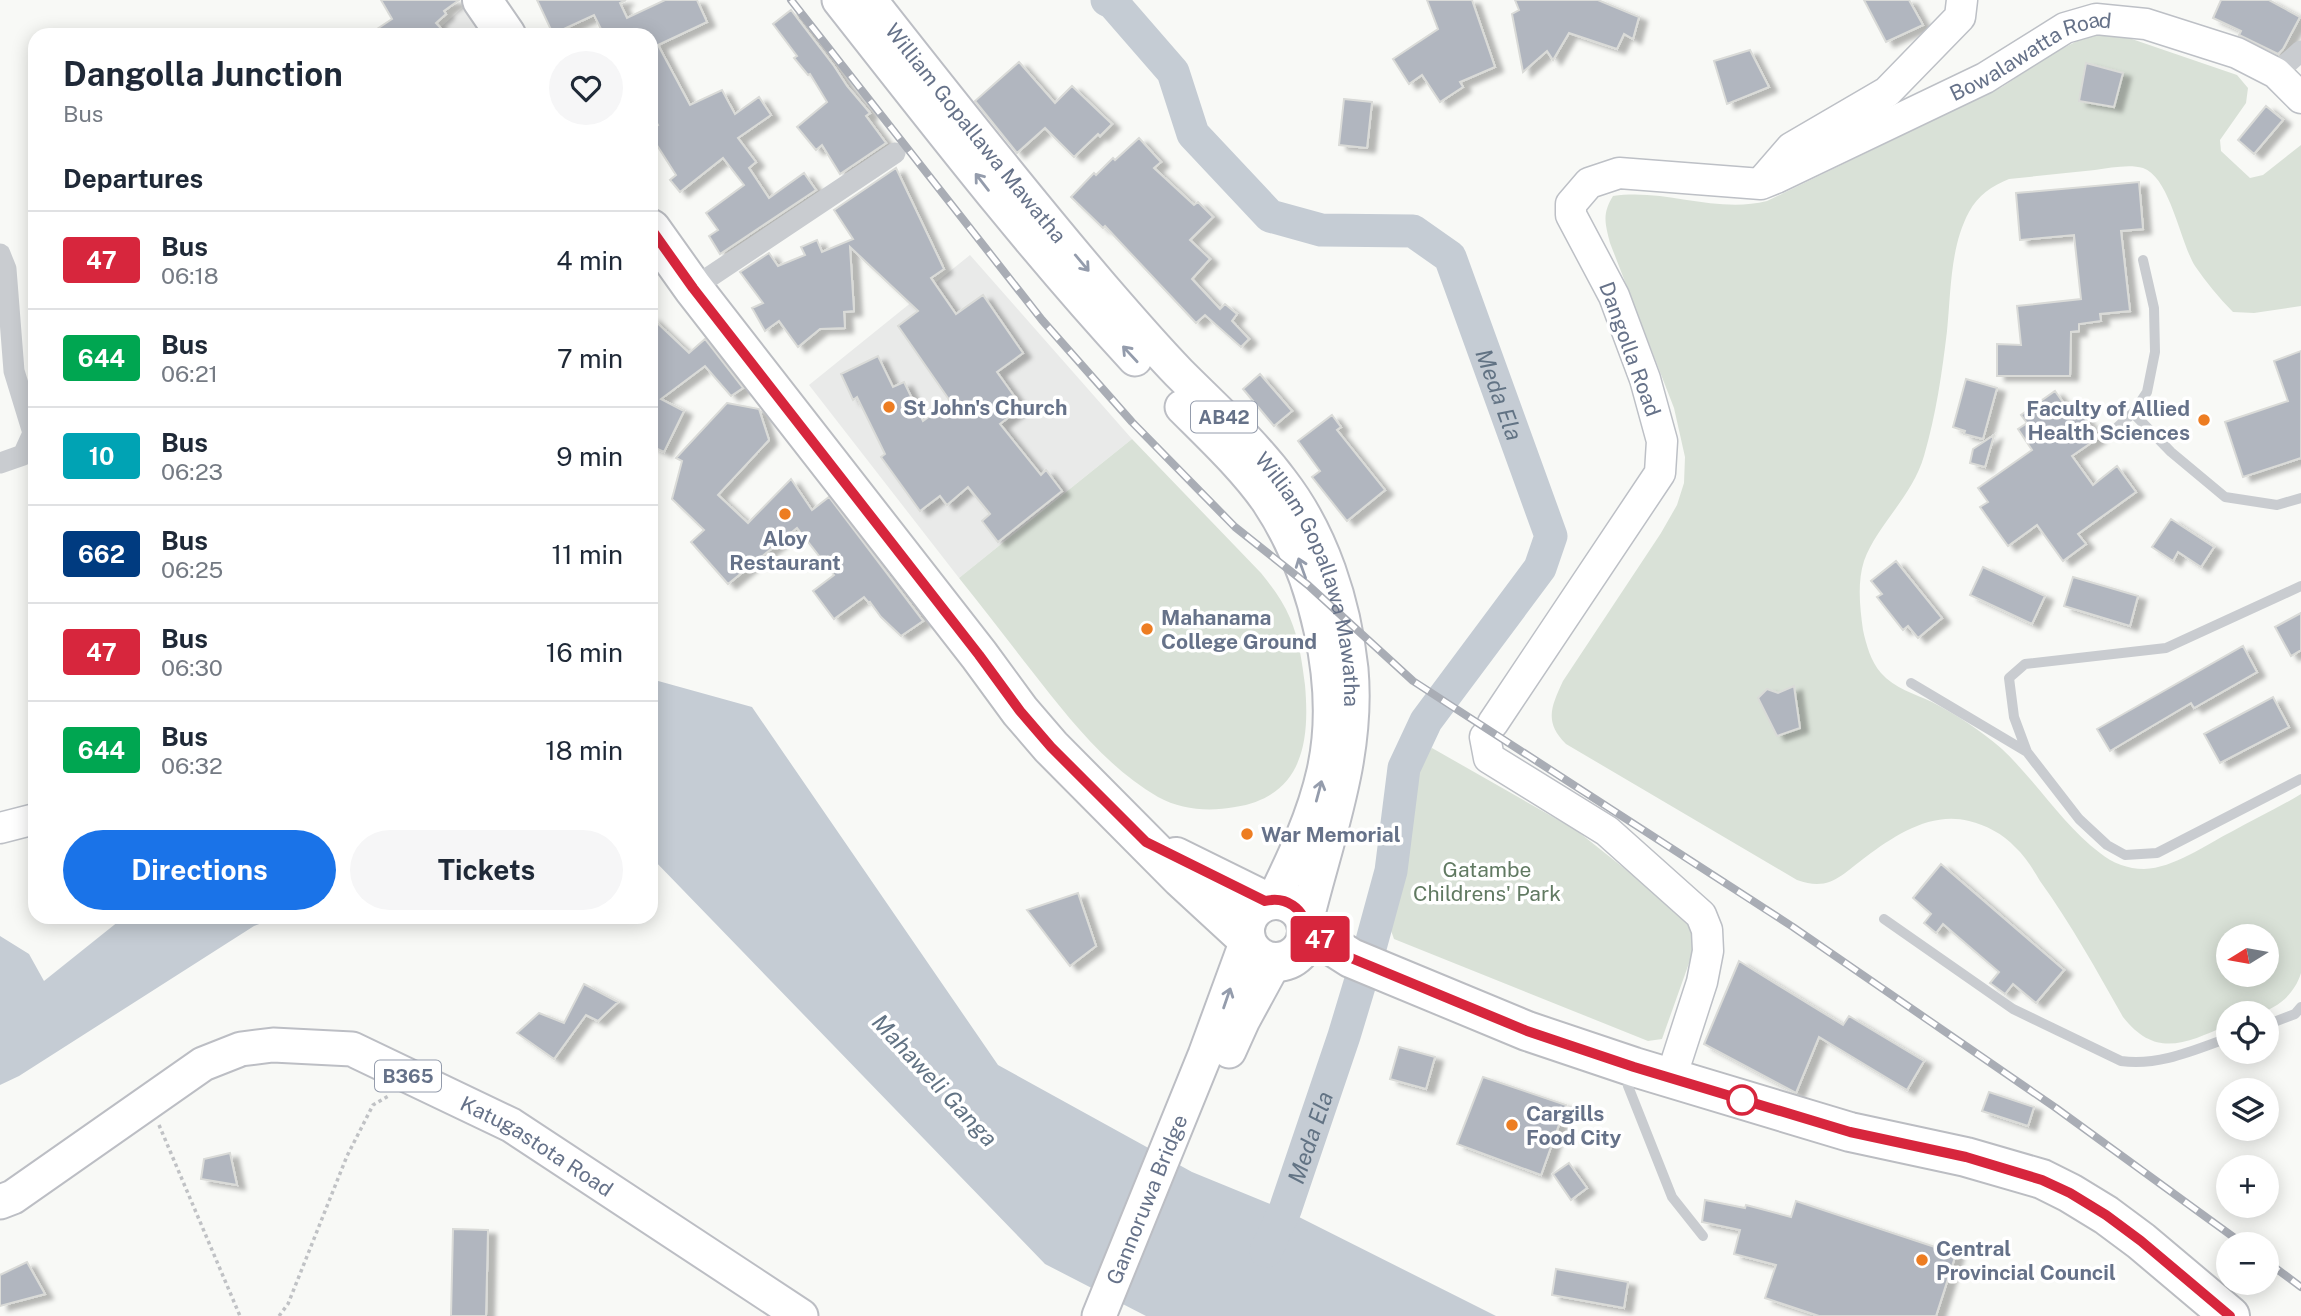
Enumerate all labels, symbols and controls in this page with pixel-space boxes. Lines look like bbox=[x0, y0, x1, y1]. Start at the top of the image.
street label: Bowalawatta Road bbox=[1945, 6, 2113, 106]
street label: William Gopallawa Mawatha bbox=[880, 18, 1072, 248]
button: heart bbox=[549, 51, 623, 125]
text: Dangolla Junction bbox=[63, 55, 343, 93]
text: Bus bbox=[63, 100, 103, 127]
text: Departures bbox=[63, 163, 203, 194]
one-way arrow bbox=[974, 173, 989, 191]
text: Bus bbox=[161, 231, 208, 262]
text: 4 min bbox=[556, 245, 623, 276]
text: 47 bbox=[86, 246, 117, 274]
one-way arrow bbox=[1074, 254, 1090, 272]
text: 06:18 bbox=[161, 262, 219, 289]
street label: Dangolla Road bbox=[1594, 278, 1666, 420]
text: Bus bbox=[161, 329, 208, 360]
text: 7 min bbox=[557, 343, 623, 374]
text: 644 bbox=[78, 344, 125, 372]
water label: Meda Ela bbox=[1471, 345, 1529, 444]
one-way arrow bbox=[1122, 346, 1139, 363]
text: 06:21 bbox=[161, 360, 218, 387]
place label: St John's Church bbox=[903, 395, 1067, 420]
place label: Faculty of Allied Health Sciences bbox=[2026, 396, 2190, 445]
marker: St John's Church bbox=[881, 399, 897, 415]
road number: AB42 bbox=[1191, 402, 1257, 432]
marker: Faculty of Allied Health Sciences bbox=[2196, 412, 2212, 428]
text: Bus bbox=[161, 427, 208, 458]
text: 9 min bbox=[556, 441, 623, 472]
text: 10 bbox=[89, 442, 114, 470]
street label: William Gopallawa Mawatha bbox=[1250, 447, 1365, 707]
text: 06:23 bbox=[161, 458, 223, 485]
marker: Aloy Restaurant bbox=[777, 506, 793, 522]
text: Bus bbox=[161, 525, 208, 556]
place label: Aloy Restaurant bbox=[729, 526, 841, 575]
text: 11 min bbox=[551, 539, 623, 570]
text: 662 bbox=[78, 540, 125, 568]
text: 06:25 bbox=[161, 556, 223, 583]
one-way arrow bbox=[1294, 557, 1307, 579]
place label: Mahanama College Ground bbox=[1161, 605, 1317, 654]
marker: Mahanama College Ground bbox=[1139, 621, 1155, 637]
text: Bus bbox=[161, 623, 208, 654]
text: 16 min bbox=[546, 637, 623, 668]
text: 47 bbox=[86, 638, 117, 666]
text: 06:30 bbox=[161, 654, 223, 681]
text: Bus bbox=[161, 721, 208, 752]
text: 18 min bbox=[545, 735, 623, 766]
text: 644 bbox=[78, 736, 125, 764]
text: 06:32 bbox=[161, 752, 223, 779]
one-way arrow bbox=[1313, 780, 1326, 803]
place label: War Memorial bbox=[1261, 822, 1401, 847]
marker: War Memorial bbox=[1239, 826, 1255, 842]
button: Directions bbox=[63, 830, 336, 910]
button: Tickets bbox=[350, 830, 623, 910]
park label: Gatambe Childrens' Park bbox=[1413, 857, 1561, 906]
line badge: 47 bbox=[1288, 916, 1352, 962]
north arrow bbox=[2216, 924, 2278, 987]
map controls bbox=[2216, 924, 2279, 1295]
text: 47 bbox=[1305, 925, 1335, 953]
one-way arrow bbox=[1222, 987, 1234, 1009]
button: locate bbox=[2216, 1001, 2279, 1064]
water label: Mahaweli Ganga bbox=[867, 1008, 1003, 1152]
road number: B365 bbox=[375, 1060, 441, 1092]
button: layers bbox=[2216, 1078, 2279, 1141]
unlabelled marker bbox=[1727, 1085, 1757, 1115]
water label: Meda Ela bbox=[1282, 1088, 1338, 1187]
street label: Katugastota Road bbox=[457, 1090, 618, 1201]
place label: Cargills Food City bbox=[1526, 1101, 1622, 1150]
street label: Gannoruwa Bridge bbox=[1101, 1111, 1192, 1288]
marker: Cargills Food City bbox=[1504, 1117, 1520, 1133]
button: + bbox=[2216, 1155, 2279, 1218]
button: − bbox=[2216, 1232, 2279, 1295]
place label: Central Provincial Council bbox=[1936, 1236, 2116, 1285]
marker: Central Provincial Council bbox=[1914, 1252, 1930, 1268]

